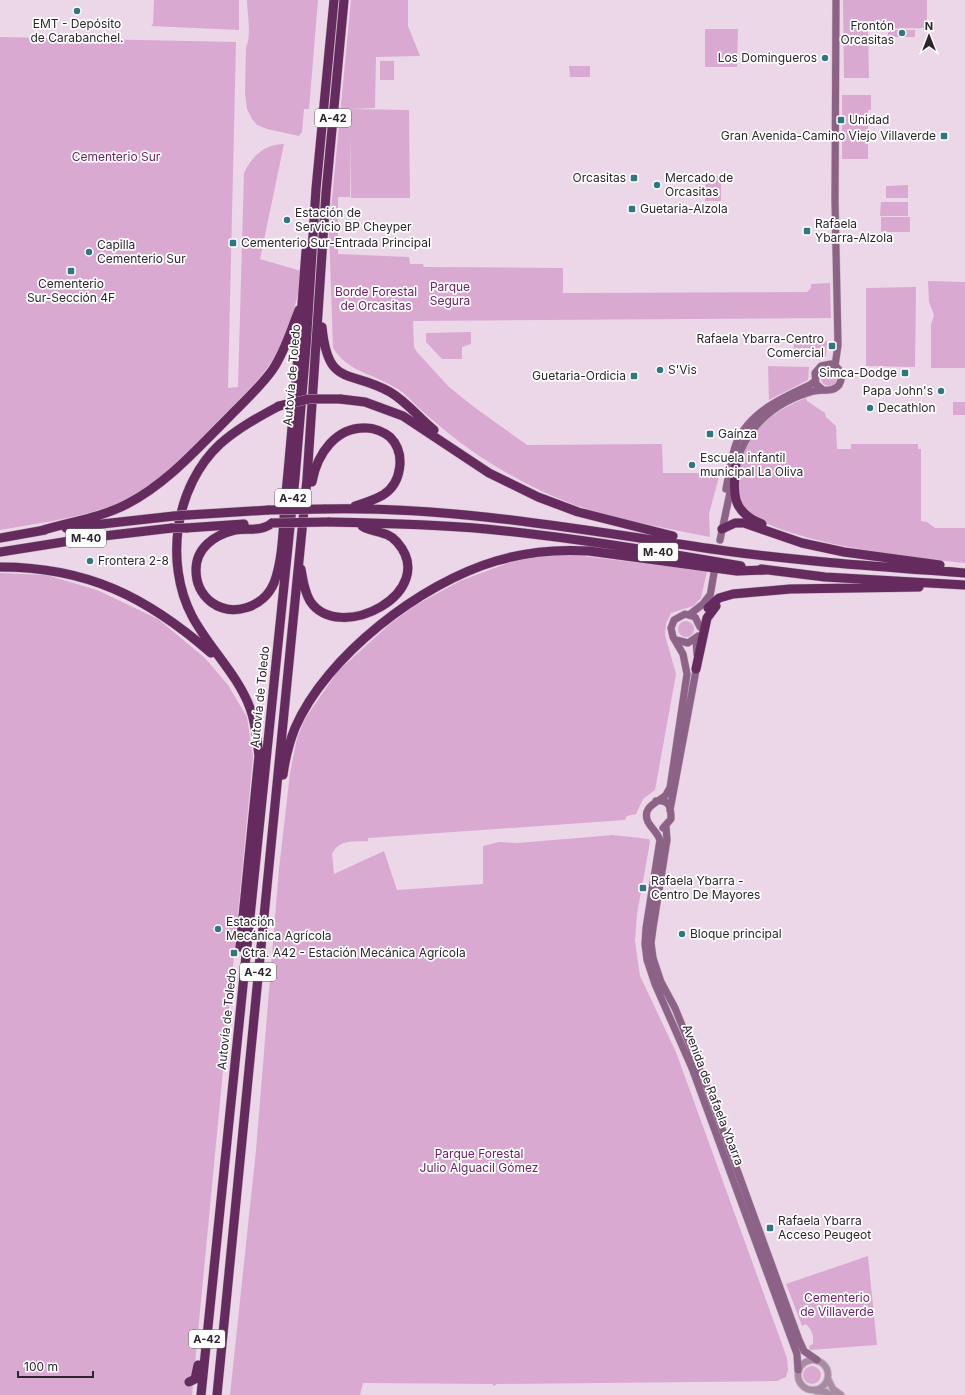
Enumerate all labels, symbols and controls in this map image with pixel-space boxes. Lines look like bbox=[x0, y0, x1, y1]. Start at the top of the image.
marker: EMT - Depósito de Carabanchel. bbox=[72, 6, 82, 16]
place label: EMT - Depósito de Carabanchel. bbox=[30, 16, 124, 45]
north arrow bbox=[909, 16, 949, 56]
place label: Frontón Orcasitas bbox=[840, 18, 894, 47]
text: N bbox=[925, 19, 933, 33]
marker: Frontón Orcasitas bbox=[897, 28, 907, 38]
place label: Los Domingueros bbox=[718, 50, 817, 65]
marker: Los Domingueros bbox=[820, 53, 830, 63]
road number: A-42 bbox=[315, 109, 351, 127]
place label: Unidad bbox=[849, 112, 889, 127]
marker: Unidad bbox=[836, 115, 846, 125]
place label: Gran Avenida-Camino Viejo Villaverde bbox=[721, 128, 936, 143]
marker: Gran Avenida-Camino Viejo Villaverde bbox=[939, 131, 949, 141]
park label: Cementerio Sur bbox=[72, 149, 161, 164]
place label: Orcasitas bbox=[572, 170, 626, 185]
place label: Mercado de Orcasitas bbox=[665, 170, 733, 199]
marker: Orcasitas bbox=[629, 173, 639, 183]
marker: Mercado de Orcasitas bbox=[652, 180, 662, 190]
place label: Guetaria-Alzola bbox=[640, 201, 728, 216]
marker: Guetaria-Alzola bbox=[627, 204, 637, 214]
place label: Estación de Servicio BP Cheyper bbox=[295, 205, 412, 234]
marker: Estación de Servicio BP Cheyper bbox=[282, 215, 292, 225]
place label: Rafaela Ybarra-Alzola bbox=[815, 216, 893, 245]
marker: Rafaela Ybarra-Alzola bbox=[802, 226, 812, 236]
place label: Cementerio Sur-Entrada Principal bbox=[241, 235, 431, 250]
place label: Capilla Cementerio Sur bbox=[97, 237, 186, 266]
marker: Cementerio Sur-Entrada Principal bbox=[228, 238, 238, 248]
marker: Capilla Cementerio Sur bbox=[84, 247, 94, 257]
marker: Cementerio Sur-Sección 4F bbox=[66, 266, 76, 276]
place label: Cementerio Sur-Sección 4F bbox=[27, 276, 115, 305]
park label: Parque Segura bbox=[430, 279, 470, 308]
park label: Borde Forestal de Orcasitas bbox=[335, 284, 417, 313]
street label: Autovía de Toledo bbox=[280, 323, 303, 426]
place label: Rafaela Ybarra-Centro Comercial bbox=[696, 331, 824, 360]
marker: Rafaela Ybarra-Centro Comercial bbox=[827, 341, 837, 351]
place label: S'Vis bbox=[668, 362, 697, 377]
marker: S'Vis bbox=[655, 365, 665, 375]
place label: Simca-Dodge bbox=[819, 365, 897, 380]
place label: Guetaria-Ordicia bbox=[532, 368, 626, 383]
marker: Simca-Dodge bbox=[900, 368, 910, 378]
marker: Guetaria-Ordicia bbox=[629, 371, 639, 381]
place label: Papa John's bbox=[863, 383, 933, 398]
marker: Papa John's bbox=[936, 386, 946, 396]
place label: Decathlon bbox=[878, 400, 936, 415]
marker: Decathlon bbox=[865, 403, 875, 413]
place label: Gaínza bbox=[718, 426, 757, 441]
marker: Gaínza bbox=[705, 429, 715, 439]
place label: Escuela infantil municipal La Oliva bbox=[700, 450, 803, 479]
marker: Escuela infantil municipal La Oliva bbox=[687, 460, 697, 470]
road number: A-42 bbox=[275, 489, 311, 507]
road number: M-40 bbox=[66, 529, 106, 547]
road number: M-40 bbox=[638, 543, 678, 561]
place label: Frontera 2-8 bbox=[98, 553, 169, 568]
marker: Frontera 2-8 bbox=[85, 556, 95, 566]
street label: Autovía de Toledo bbox=[247, 645, 272, 748]
place label: Rafaela Ybarra - Centro De Mayores bbox=[651, 873, 760, 902]
marker: Rafaela Ybarra - Centro De Mayores bbox=[638, 883, 648, 893]
place label: Estación Mecánica Agrícola bbox=[226, 914, 332, 943]
marker: Estación Mecánica Agrícola bbox=[213, 924, 223, 934]
place label: Bloque principal bbox=[690, 926, 782, 941]
marker: Bloque principal bbox=[677, 929, 687, 939]
place label: Ctra. A42 - Estación Mecánica Agrícola bbox=[242, 945, 466, 960]
marker: Ctra. A42 - Estación Mecánica Agrícola bbox=[229, 948, 239, 958]
road number: A-42 bbox=[240, 963, 276, 981]
street label: Autovía de Toledo bbox=[214, 967, 239, 1070]
street label: Avenida de Rafaela Ybarra bbox=[680, 1022, 747, 1167]
park label: Parque Forestal Julio Alguacil Gómez bbox=[420, 1146, 538, 1175]
place label: Rafaela Ybarra Acceso Peugeot bbox=[778, 1213, 871, 1242]
marker: Rafaela Ybarra Acceso Peugeot bbox=[765, 1223, 775, 1233]
park label: Cementerio de Villaverde bbox=[800, 1290, 874, 1319]
road number: A-42 bbox=[189, 1330, 225, 1348]
scale bar bbox=[18, 1353, 93, 1379]
text: 100 m bbox=[24, 1359, 58, 1374]

